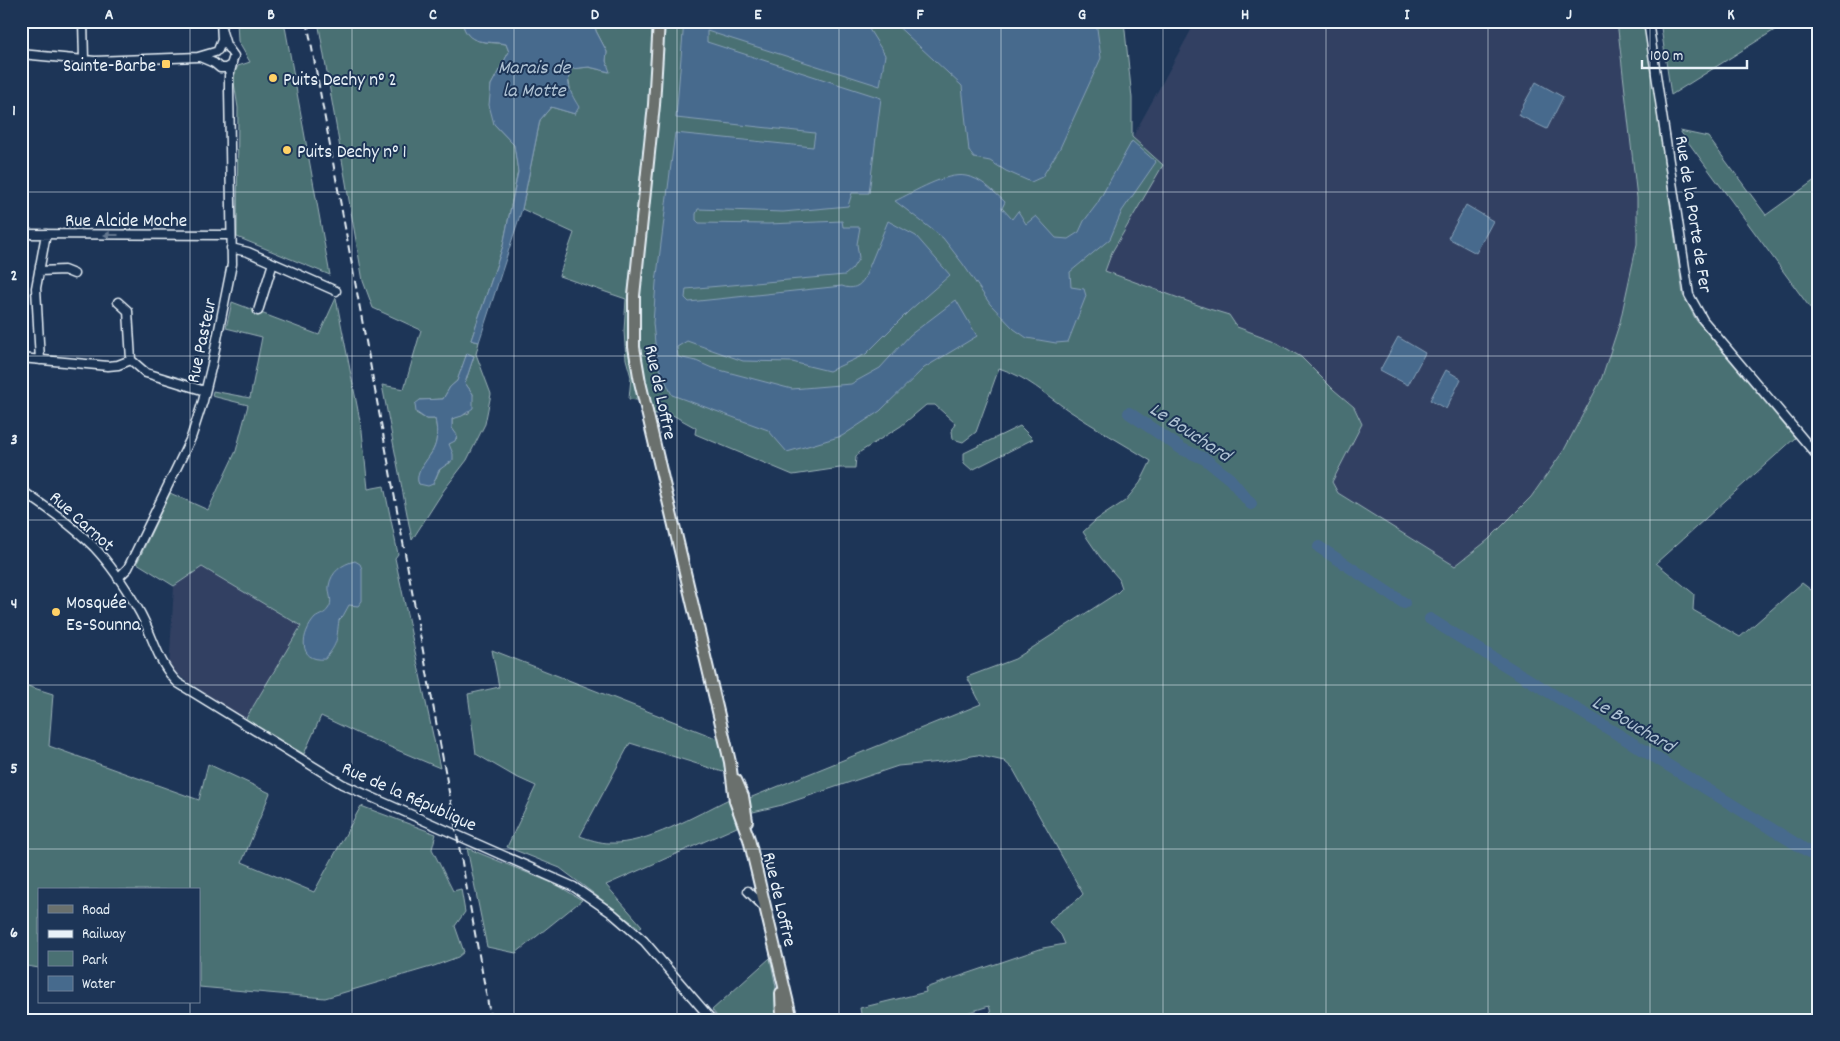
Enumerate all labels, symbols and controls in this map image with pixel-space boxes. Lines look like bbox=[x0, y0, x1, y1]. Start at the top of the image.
text: A bbox=[105, 4, 114, 27]
text: B bbox=[267, 4, 275, 27]
text: C bbox=[429, 4, 437, 27]
text: D bbox=[591, 4, 600, 27]
text: E bbox=[754, 4, 762, 27]
text: F bbox=[916, 4, 924, 27]
text: G bbox=[1078, 4, 1086, 27]
text: H bbox=[1241, 4, 1249, 27]
text: I bbox=[1405, 4, 1411, 27]
text: J bbox=[1566, 4, 1572, 27]
text: K bbox=[1727, 4, 1735, 27]
scale bar bbox=[1642, 38, 1748, 70]
text: 100 m bbox=[1650, 46, 1683, 68]
place label: Sainte-Barbe bbox=[63, 54, 156, 81]
water label: Marais de la Motte bbox=[498, 55, 572, 106]
marker: Sainte-Barbe bbox=[160, 58, 172, 70]
place label: Puits Dechy n° 2 bbox=[283, 68, 397, 95]
marker: Puits Dechy n° 2 bbox=[267, 72, 279, 84]
text: 1 bbox=[12, 100, 16, 123]
street label: Rue de la Porte de Fer bbox=[1666, 134, 1717, 295]
place label: Puits Dechy n° 1 bbox=[297, 140, 407, 167]
marker: Puits Dechy n° 1 bbox=[281, 144, 293, 156]
street label: Rue Alcide Moche bbox=[65, 209, 187, 236]
one-way arrow bbox=[103, 231, 119, 239]
text: 2 bbox=[11, 265, 18, 288]
street label: Rue Pasteur bbox=[181, 296, 226, 386]
street label: Rue de Loffre bbox=[635, 343, 682, 443]
water label: Le Bouchard bbox=[1143, 397, 1238, 472]
text: 3 bbox=[10, 429, 18, 452]
street label: Rue Carnot bbox=[42, 486, 119, 559]
place label: Mosquée Es-Sounna bbox=[66, 591, 142, 640]
text: 4 bbox=[11, 593, 17, 616]
marker: Mosquée Es-Sounna bbox=[50, 606, 62, 618]
water label: Le Bouchard bbox=[1586, 690, 1681, 763]
street label: Rue de la République bbox=[337, 756, 480, 840]
text: 5 bbox=[10, 758, 18, 781]
street label: Rue de Loffre bbox=[754, 850, 802, 950]
legend bbox=[38, 888, 200, 1004]
text: Road bbox=[82, 900, 110, 922]
text: 6 bbox=[10, 922, 18, 945]
text: Railway bbox=[82, 924, 126, 946]
text: Park bbox=[82, 950, 108, 972]
text: Water bbox=[82, 974, 116, 996]

